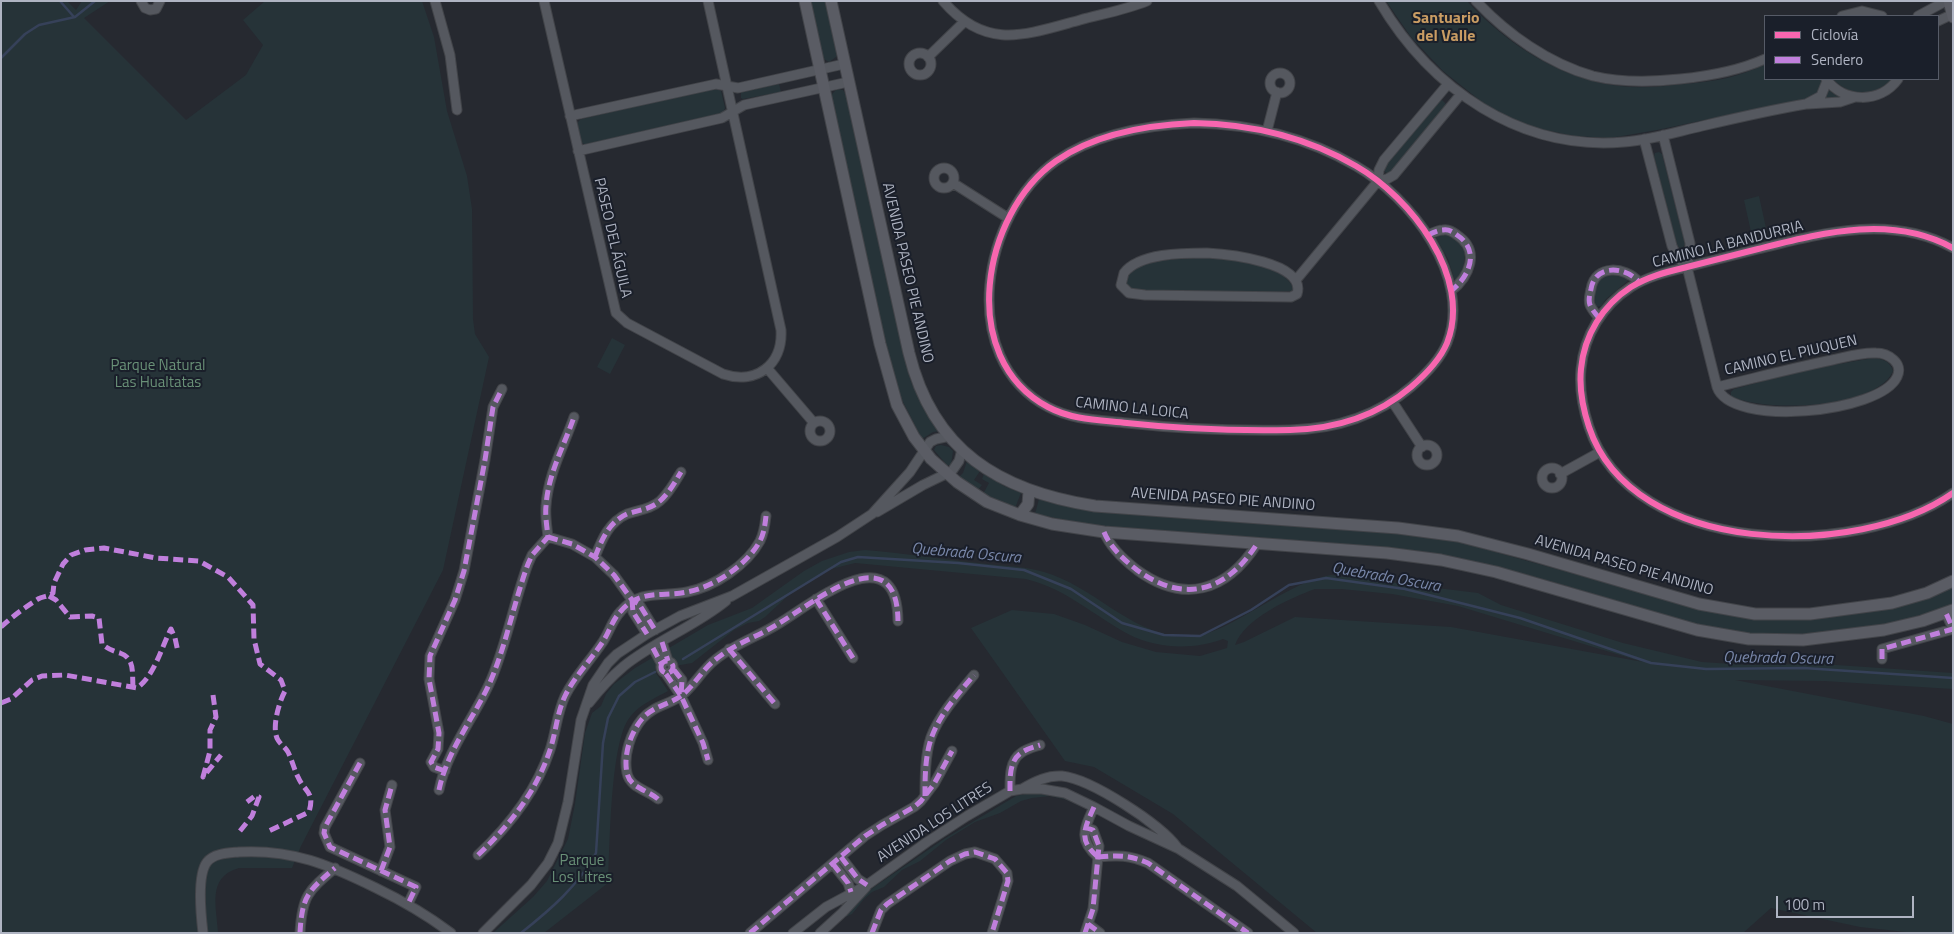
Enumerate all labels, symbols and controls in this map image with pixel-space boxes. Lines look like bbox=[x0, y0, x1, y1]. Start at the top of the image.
district label: Santuario del Valle bbox=[1412, 9, 1480, 47]
legend bbox=[1764, 15, 1939, 80]
text: Ciclovía bbox=[1811, 23, 1858, 46]
text: Sendero bbox=[1811, 48, 1863, 71]
street label: PASEO DEL ÁGUILA bbox=[589, 176, 635, 300]
street label: AVENIDA PASEO PIE ANDINO bbox=[877, 181, 937, 365]
street label: CAMINO LA BANDURRIA bbox=[1651, 218, 1805, 272]
street label: CAMINO EL PIUQUEN bbox=[1723, 332, 1859, 380]
park label: Parque Natural Las Hualtatas bbox=[110, 357, 206, 392]
street label: CAMINO LA LOICA bbox=[1075, 394, 1189, 424]
street label: AVENIDA PASEO PIE ANDINO bbox=[1130, 485, 1316, 515]
street label: AVENIDA PASEO PIE ANDINO bbox=[1533, 532, 1715, 600]
water label: Quebrada Oscura bbox=[910, 540, 1022, 568]
water label: Quebrada Oscura bbox=[1330, 559, 1442, 597]
water label: Quebrada Oscura bbox=[1723, 648, 1833, 670]
street label: AVENIDA LOS LITRES bbox=[874, 779, 996, 867]
park label: Parque Los Litres bbox=[552, 852, 612, 887]
scale bar bbox=[1779, 886, 1916, 918]
text: 100 m bbox=[1784, 893, 1825, 916]

